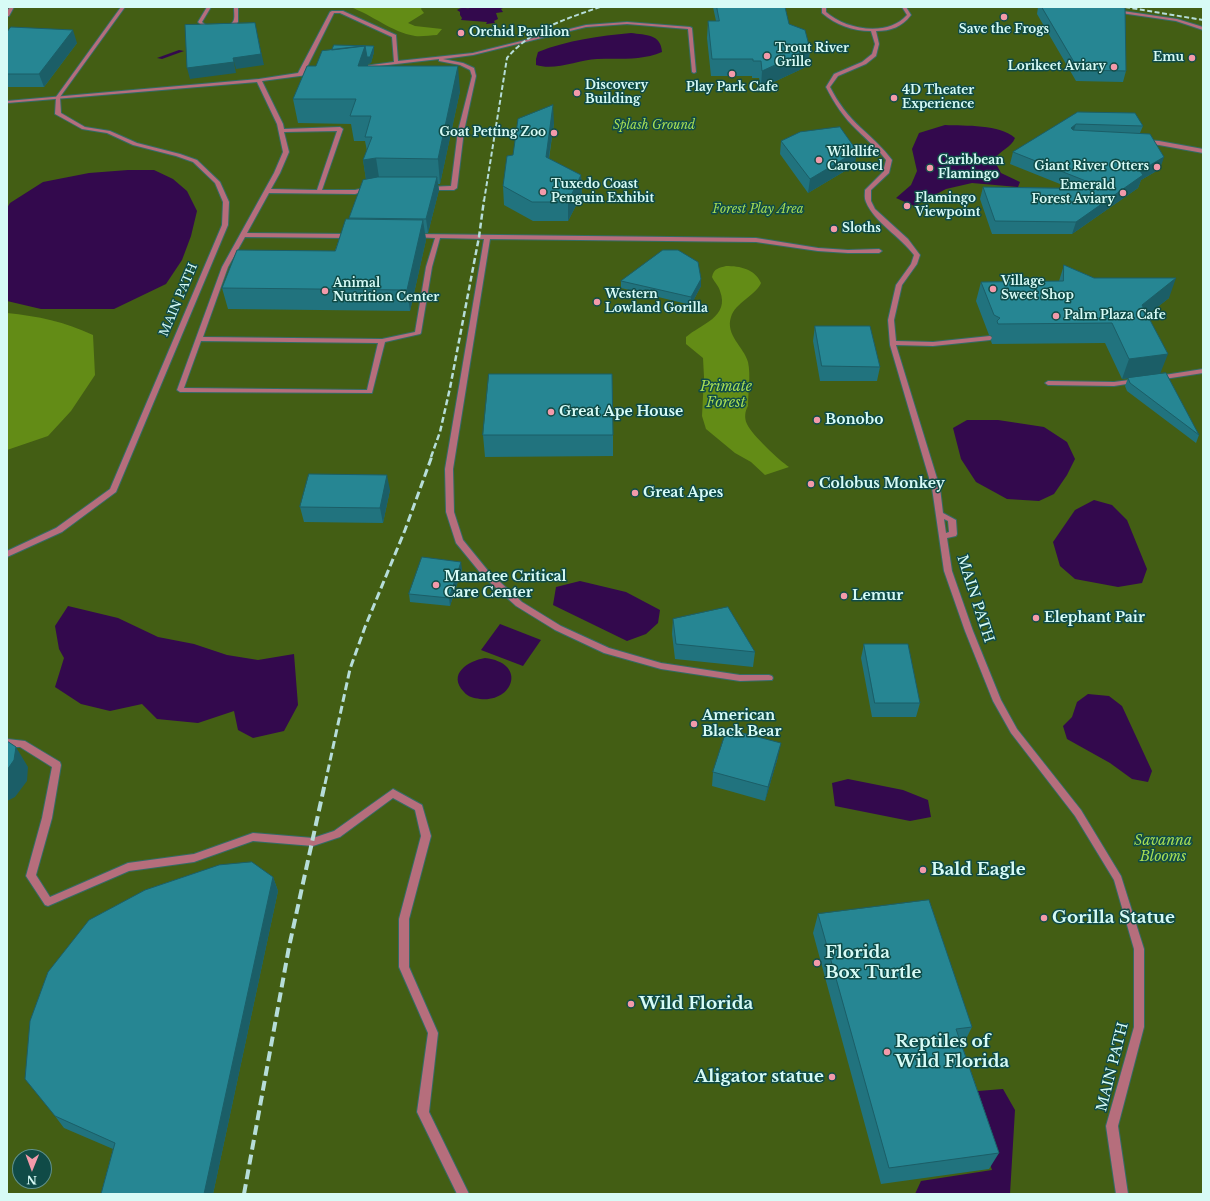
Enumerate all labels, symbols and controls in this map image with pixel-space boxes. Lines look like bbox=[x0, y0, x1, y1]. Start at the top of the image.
marker: Save the Frogs bbox=[999, 12, 1009, 22]
place label: Save the Frogs bbox=[959, 23, 1049, 37]
place label: Orchid Pavilion bbox=[469, 26, 570, 40]
marker: Orchid Pavilion bbox=[456, 28, 466, 38]
place label: Trout River Grille bbox=[775, 42, 849, 70]
marker: Trout River Grille bbox=[762, 51, 772, 61]
place label: Emu bbox=[1153, 51, 1184, 65]
marker: Emu bbox=[1187, 53, 1197, 63]
place label: Lorikeet Aviary bbox=[1008, 60, 1106, 74]
marker: Lorikeet Aviary bbox=[1109, 62, 1119, 72]
marker: Play Park Cafe bbox=[727, 69, 737, 79]
place label: Discovery Building bbox=[585, 79, 648, 107]
place label: Play Park Cafe bbox=[686, 81, 778, 95]
place label: 4D Theater Experience bbox=[902, 84, 974, 112]
marker: Discovery Building bbox=[572, 88, 582, 98]
marker: 4D Theater Experience bbox=[889, 93, 899, 103]
park label: Splash Ground bbox=[613, 119, 695, 133]
place label: Goat Petting Zoo bbox=[439, 126, 546, 140]
marker: Goat Petting Zoo bbox=[549, 128, 559, 138]
place label: Wildlife Carousel bbox=[827, 146, 883, 174]
place label: Caribbean Flamingo bbox=[938, 154, 1004, 182]
marker: Wildlife Carousel bbox=[814, 155, 824, 165]
place label: Giant River Otters bbox=[1034, 160, 1149, 174]
marker: Giant River Otters bbox=[1152, 162, 1162, 172]
marker: Caribbean Flamingo bbox=[925, 163, 935, 173]
place label: Tuxedo Coast Penguin Exhibit bbox=[551, 178, 654, 206]
place label: Emerald Forest Aviary bbox=[1032, 179, 1115, 207]
marker: Tuxedo Coast Penguin Exhibit bbox=[538, 187, 548, 197]
marker: Emerald Forest Aviary bbox=[1118, 188, 1128, 198]
place label: Flamingo Viewpoint bbox=[915, 192, 980, 220]
marker: Flamingo Viewpoint bbox=[902, 201, 912, 211]
park label: Forest Play Area bbox=[712, 203, 804, 217]
place label: Sloths bbox=[842, 222, 881, 236]
marker: Sloths bbox=[829, 224, 839, 234]
street label: MAIN PATH bbox=[157, 261, 201, 339]
place label: Village Sweet Shop bbox=[1001, 275, 1074, 303]
place label: Animal Nutrition Center bbox=[333, 277, 439, 305]
marker: Village Sweet Shop bbox=[988, 284, 998, 294]
marker: Animal Nutrition Center bbox=[320, 286, 330, 296]
place label: Western Lowland Gorilla bbox=[605, 288, 708, 316]
marker: Western Lowland Gorilla bbox=[592, 297, 602, 307]
place label: Palm Plaza Cafe bbox=[1064, 309, 1166, 323]
marker: Palm Plaza Cafe bbox=[1051, 311, 1061, 321]
park label: Primate Forest bbox=[700, 379, 752, 412]
place label: Great Ape House bbox=[559, 404, 683, 420]
marker: Great Ape House bbox=[546, 407, 556, 417]
place label: Bonobo bbox=[825, 412, 883, 428]
marker: Bonobo bbox=[812, 415, 822, 425]
place label: Colobus Monkey bbox=[819, 476, 945, 492]
marker: Colobus Monkey bbox=[806, 479, 816, 489]
place label: Great Apes bbox=[643, 485, 723, 501]
marker: Great Apes bbox=[630, 488, 640, 498]
street label: MAIN PATH bbox=[953, 553, 997, 645]
place label: Manatee Critical Care Center bbox=[444, 569, 567, 602]
marker: Manatee Critical Care Center bbox=[431, 580, 441, 590]
place label: Lemur bbox=[852, 588, 903, 604]
marker: Lemur bbox=[839, 591, 849, 601]
place label: Elephant Pair bbox=[1044, 610, 1145, 626]
marker: Elephant Pair bbox=[1031, 613, 1041, 623]
place label: American Black Bear bbox=[702, 708, 781, 740]
marker: American Black Bear bbox=[689, 719, 699, 729]
park label: Savanna Blooms bbox=[1134, 833, 1192, 866]
place label: Bald Eagle bbox=[931, 860, 1026, 880]
marker: Bald Eagle bbox=[918, 865, 928, 875]
place label: Gorilla Statue bbox=[1052, 908, 1175, 928]
marker: Gorilla Statue bbox=[1039, 913, 1049, 923]
place label: Florida Box Turtle bbox=[825, 943, 922, 983]
marker: Florida Box Turtle bbox=[812, 958, 822, 968]
place label: Wild Florida bbox=[639, 994, 753, 1014]
marker: Wild Florida bbox=[626, 999, 636, 1009]
street label: MAIN PATH bbox=[1094, 1021, 1132, 1113]
place label: Reptiles of Wild Florida bbox=[895, 1032, 1009, 1072]
marker: Reptiles of Wild Florida bbox=[882, 1047, 892, 1057]
place label: Aligator statue bbox=[695, 1067, 824, 1087]
marker: Aligator statue bbox=[827, 1072, 837, 1082]
north arrow bbox=[12, 1149, 52, 1189]
text: N bbox=[27, 1173, 37, 1187]

